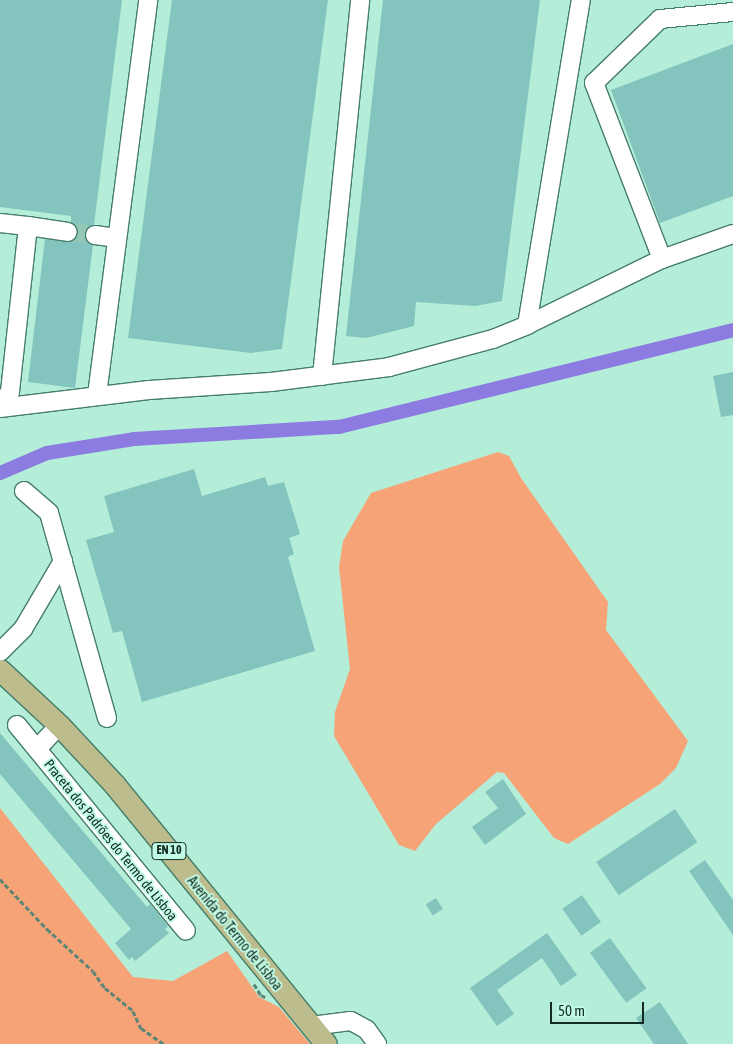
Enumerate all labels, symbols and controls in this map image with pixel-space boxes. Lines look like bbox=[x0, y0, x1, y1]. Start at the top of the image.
street label: Praceta dos Padrões do Termo de Lisboa bbox=[41, 756, 181, 924]
road number: EN 10 bbox=[150, 841, 188, 860]
street label: Avenida do Termo de Lisboa bbox=[184, 873, 286, 993]
scale bar bbox=[553, 992, 647, 1024]
text: 50 m bbox=[558, 1002, 585, 1019]

